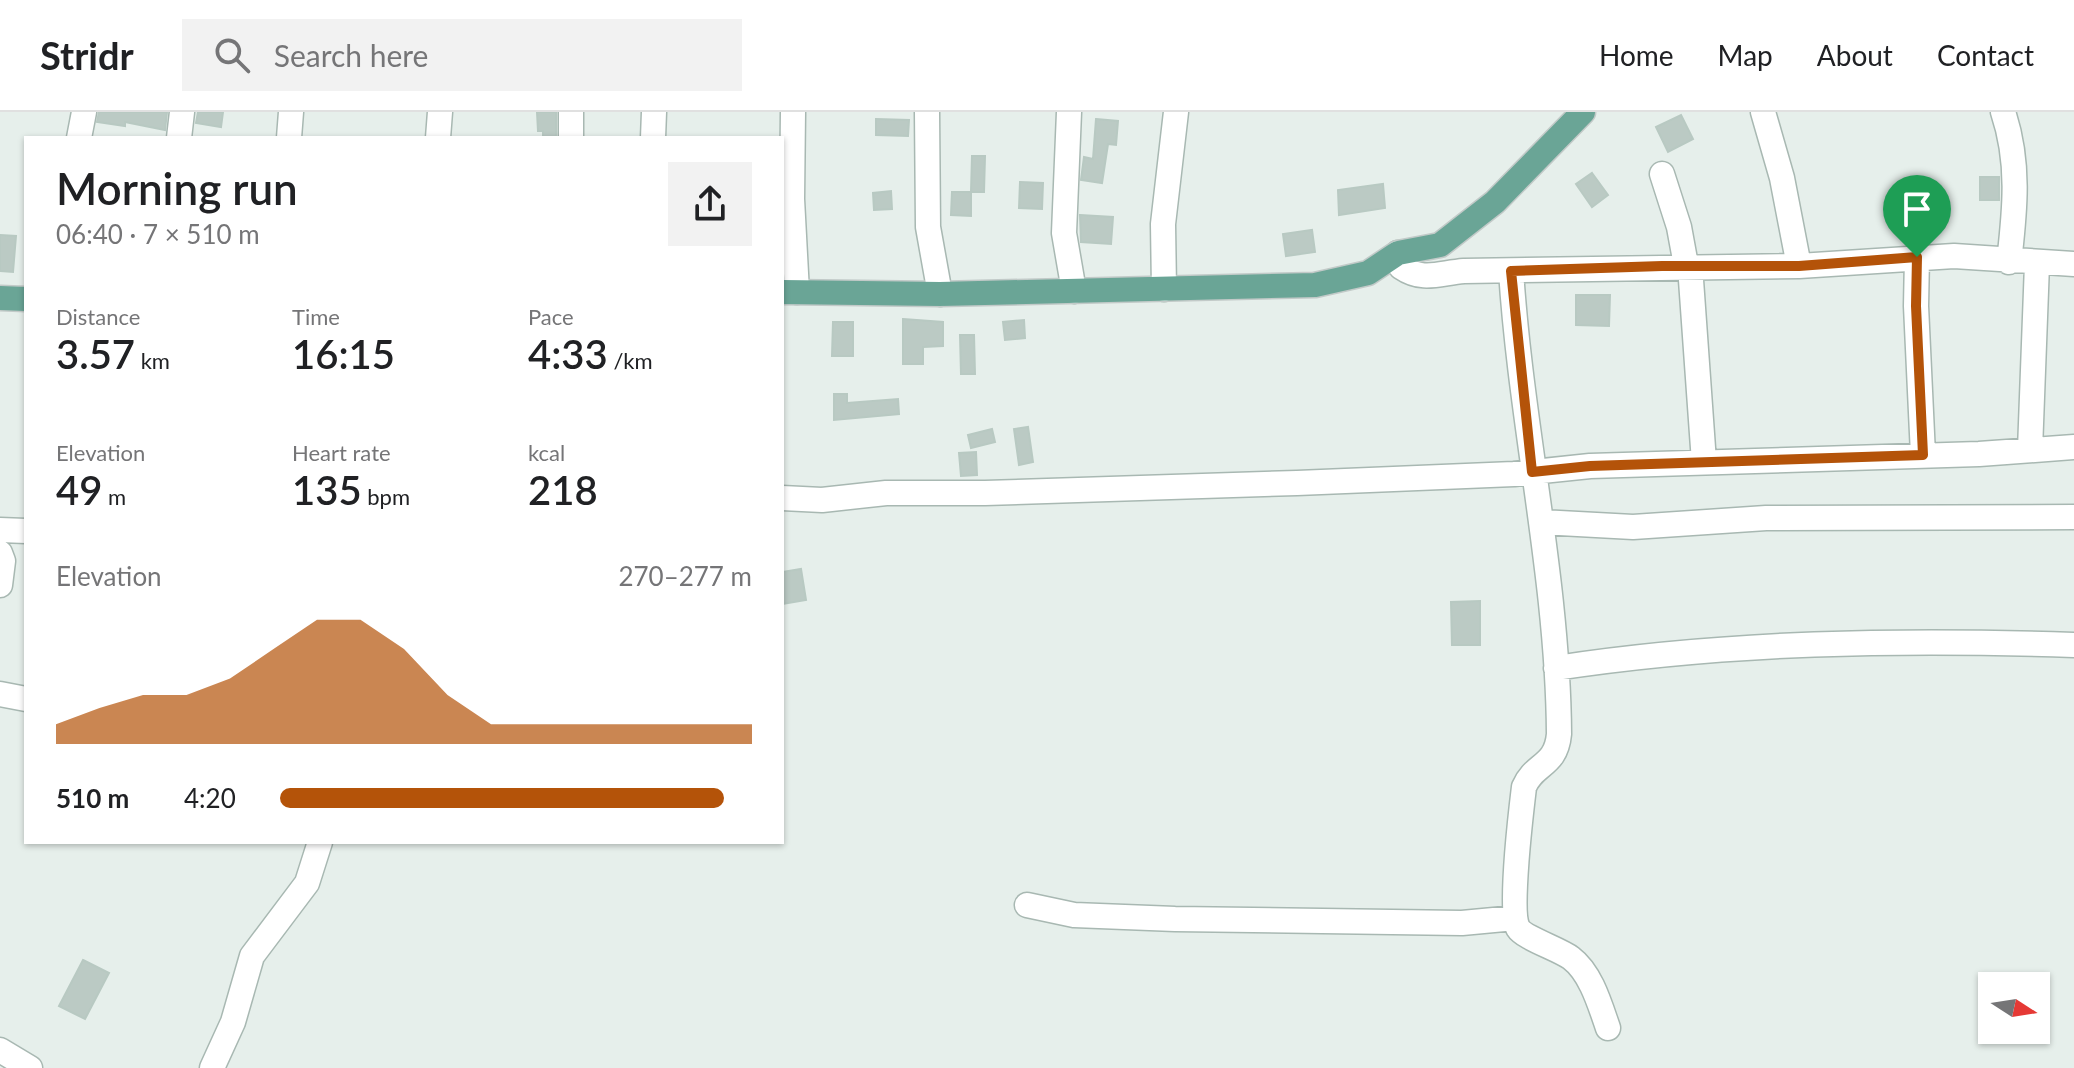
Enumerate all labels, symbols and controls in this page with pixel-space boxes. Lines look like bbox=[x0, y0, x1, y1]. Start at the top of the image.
search box bbox=[182, 19, 742, 91]
text: Stridr bbox=[40, 32, 134, 78]
icon: search bbox=[210, 33, 254, 77]
text: Search here bbox=[274, 37, 428, 73]
text: Home bbox=[1599, 38, 1674, 72]
text: Map bbox=[1718, 38, 1773, 72]
text: About bbox=[1817, 38, 1893, 72]
text: Contact bbox=[1937, 38, 2034, 72]
text: Morning run bbox=[56, 162, 298, 214]
button: share bbox=[668, 162, 752, 246]
pin bbox=[1883, 175, 1951, 257]
icon: arrive bbox=[1895, 187, 1939, 231]
text: 06:40 · 7 × 510 m bbox=[56, 218, 260, 250]
text: Distance bbox=[56, 303, 140, 330]
text: Time bbox=[292, 303, 340, 330]
text: Pace bbox=[528, 303, 574, 330]
text: 3.57 bbox=[56, 330, 135, 378]
text: 16:15 bbox=[292, 330, 395, 378]
text: 4:33 bbox=[528, 330, 608, 378]
text: km bbox=[135, 347, 170, 374]
text: /km bbox=[608, 347, 653, 374]
text: Elevation bbox=[56, 439, 145, 466]
text: Heart rate bbox=[292, 439, 391, 466]
text: kcal bbox=[528, 439, 565, 466]
text: 49 bbox=[56, 466, 102, 514]
text: 135 bbox=[292, 466, 362, 514]
text: 218 bbox=[528, 466, 598, 514]
text: m bbox=[102, 483, 126, 510]
text: bpm bbox=[362, 483, 410, 510]
text: Elevation bbox=[56, 560, 162, 592]
text: 270–277 m bbox=[618, 560, 752, 592]
text: 510 m bbox=[56, 782, 129, 814]
text: 4:20 bbox=[184, 782, 236, 814]
north arrow bbox=[1978, 972, 2050, 1044]
map controls bbox=[1978, 972, 2050, 1044]

